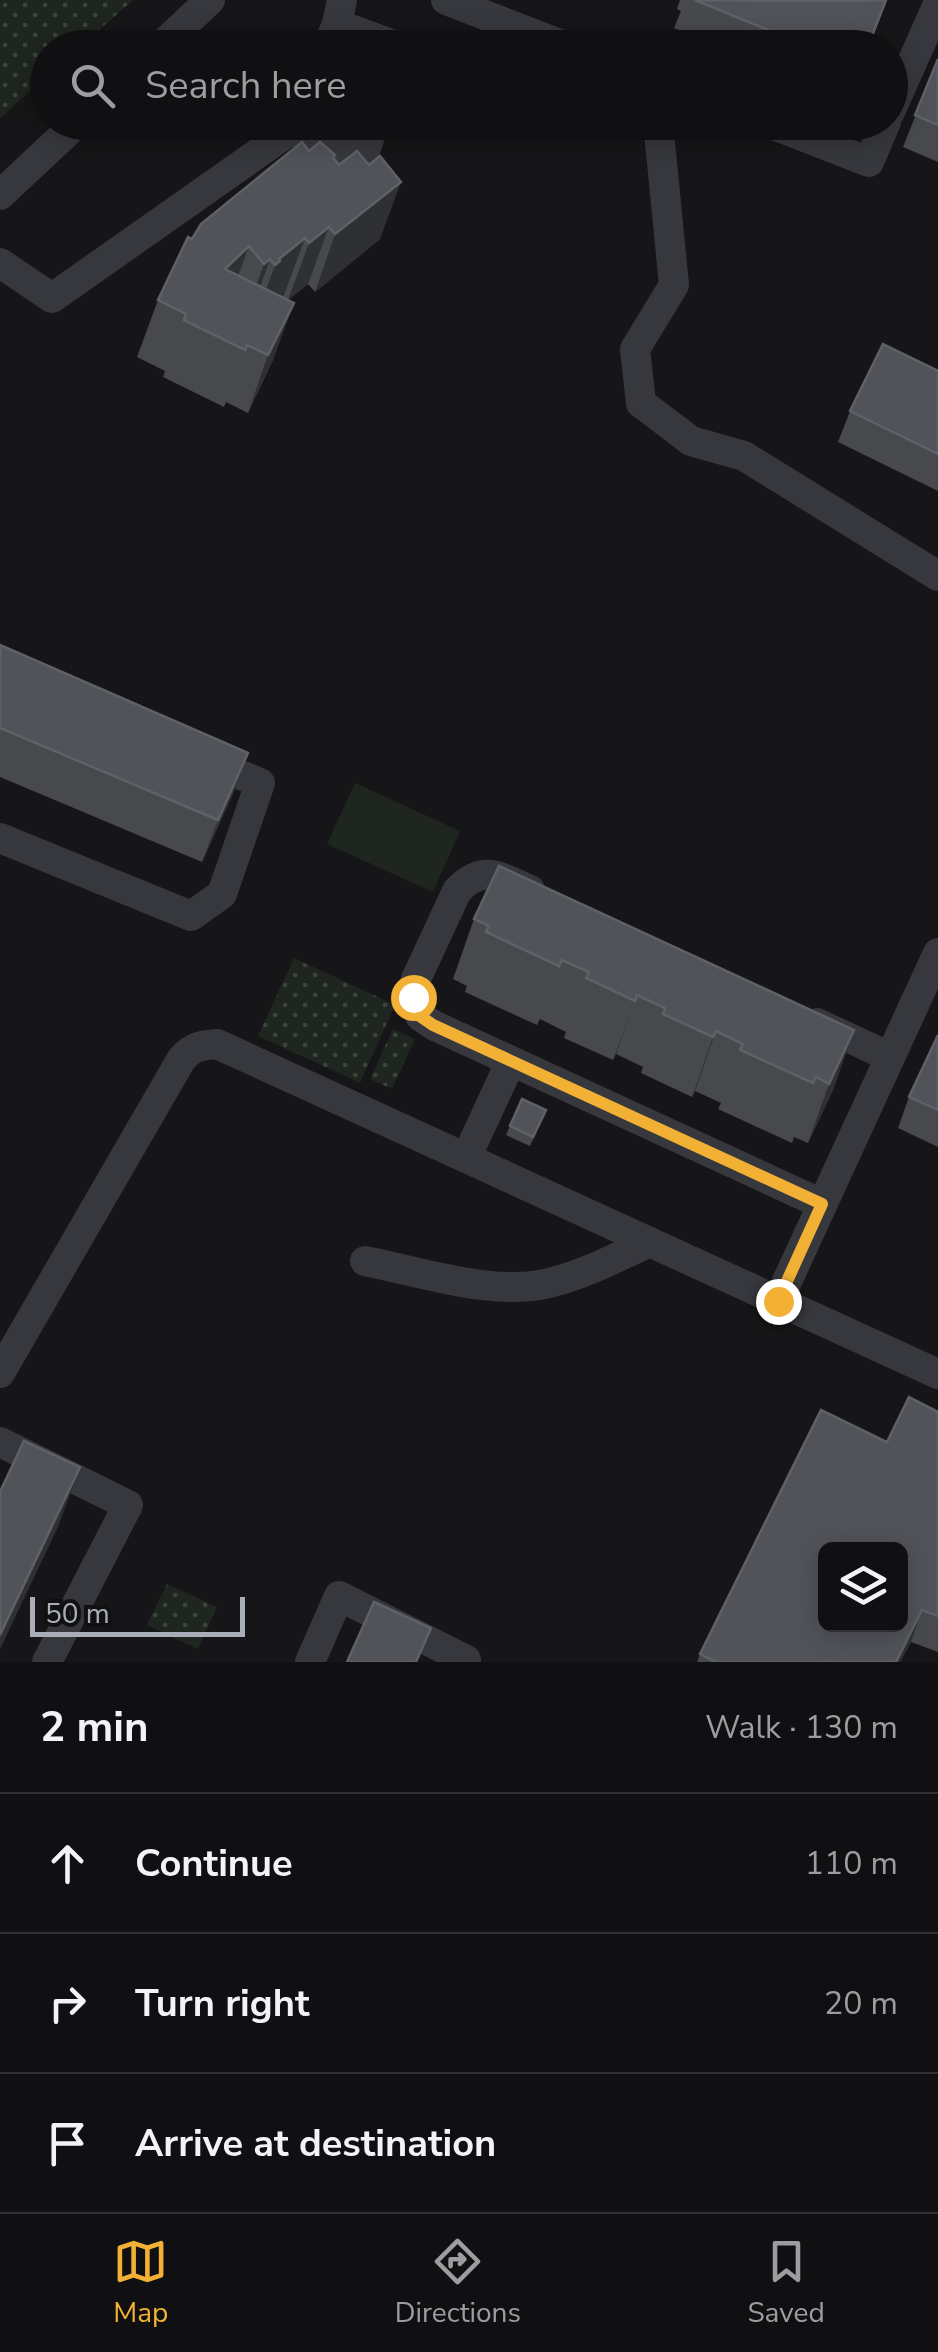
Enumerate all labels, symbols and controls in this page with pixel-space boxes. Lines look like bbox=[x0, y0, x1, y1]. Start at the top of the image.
search box bbox=[30, 30, 908, 140]
icon: search bbox=[65, 58, 120, 113]
text: Search here bbox=[145, 60, 346, 111]
route start bbox=[391, 975, 437, 1021]
route end bbox=[756, 1279, 802, 1325]
map controls bbox=[818, 1542, 908, 1632]
button: layers bbox=[818, 1542, 908, 1632]
scale bar bbox=[30, 1592, 245, 1636]
text: 50 m bbox=[45, 1595, 110, 1633]
text: 2 min bbox=[40, 1699, 149, 1756]
text: Walk · 130 m bbox=[705, 1706, 898, 1749]
icon: ahead bbox=[40, 1836, 95, 1891]
text: Continue bbox=[135, 1838, 293, 1889]
text: 110 m bbox=[805, 1842, 898, 1885]
icon: right bbox=[40, 1976, 95, 2031]
text: Turn right bbox=[135, 1978, 310, 2029]
text: 20 m bbox=[824, 1982, 898, 2025]
icon: arrive bbox=[40, 2116, 95, 2171]
text: Arrive at destination bbox=[135, 2118, 496, 2169]
tab: Map bbox=[113, 2234, 168, 2332]
tab: Directions bbox=[395, 2234, 521, 2332]
tab: Saved bbox=[747, 2234, 825, 2332]

